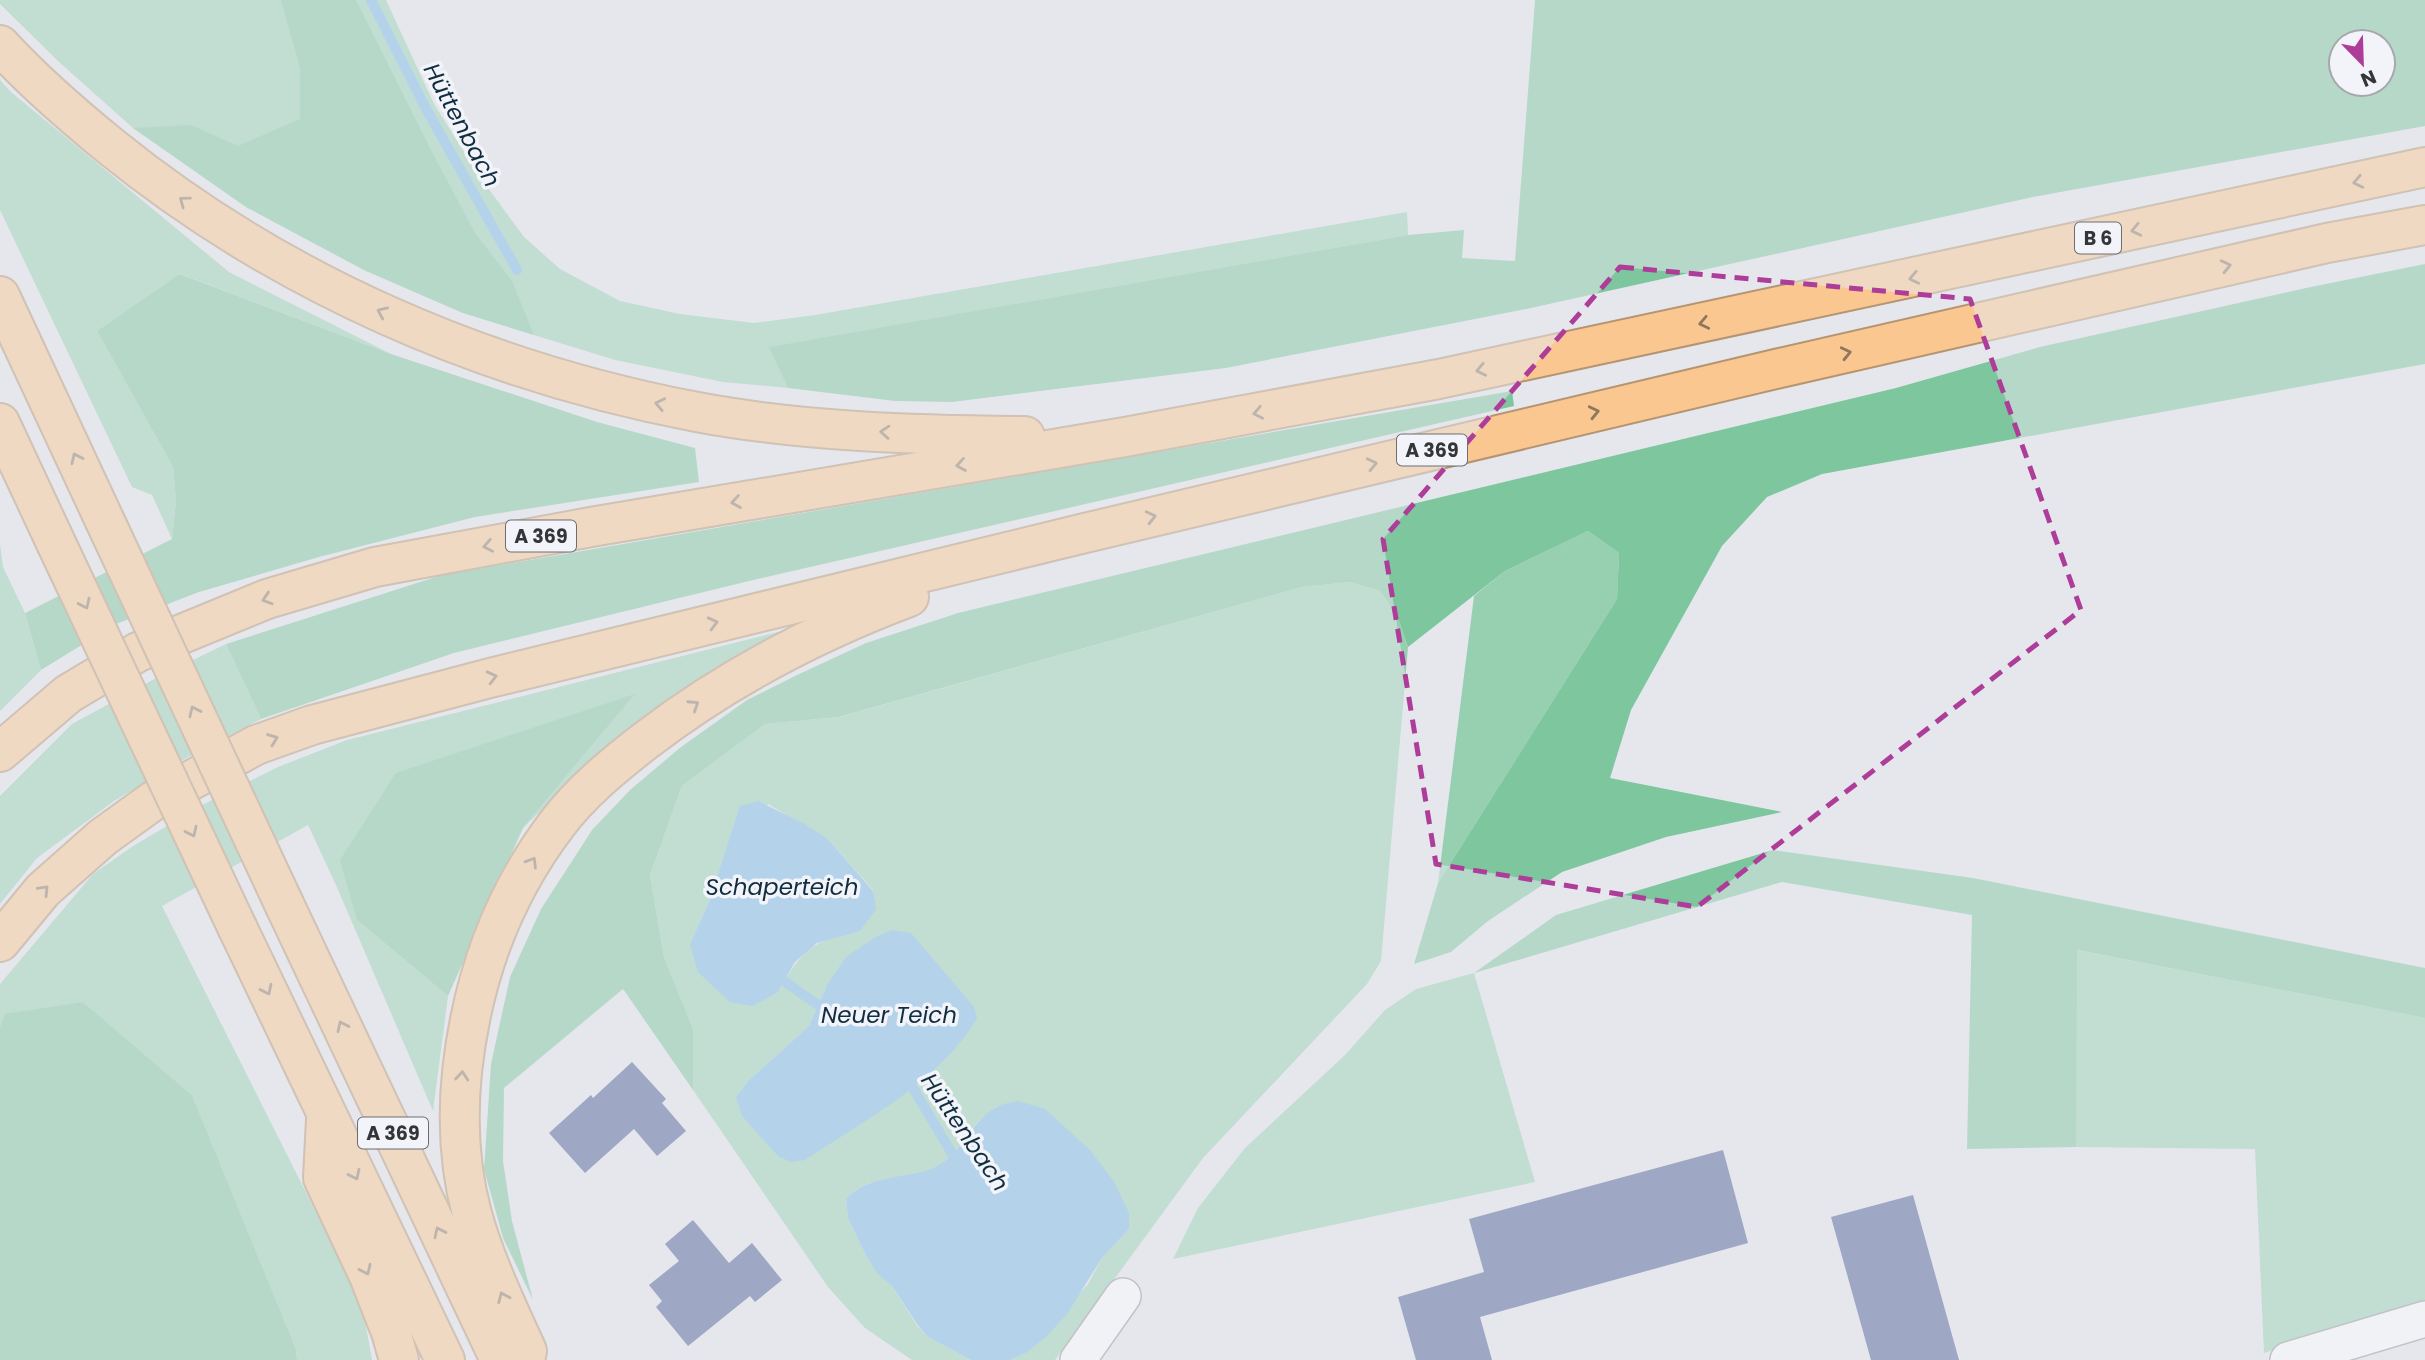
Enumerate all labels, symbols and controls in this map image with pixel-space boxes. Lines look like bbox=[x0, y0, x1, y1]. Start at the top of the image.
north arrow bbox=[2327, 28, 2397, 98]
water label: Hüttenbach bbox=[416, 57, 508, 193]
text: N bbox=[2357, 63, 2380, 93]
one-way arrow bbox=[2352, 173, 2364, 188]
one-way arrow bbox=[179, 197, 192, 210]
road number: B 6 bbox=[2075, 222, 2121, 254]
one-way arrow bbox=[2130, 222, 2142, 237]
one-way arrow bbox=[2220, 260, 2232, 274]
one-way arrow bbox=[1908, 270, 1920, 284]
one-way arrow bbox=[377, 307, 389, 321]
one-way arrow bbox=[1698, 314, 1710, 329]
one-way arrow bbox=[1840, 346, 1852, 361]
one-way arrow bbox=[1475, 362, 1487, 376]
one-way arrow bbox=[654, 398, 666, 412]
one-way arrow bbox=[1252, 404, 1264, 419]
one-way arrow bbox=[1588, 406, 1600, 420]
one-way arrow bbox=[879, 425, 890, 440]
road number: A 369 bbox=[1397, 435, 1467, 466]
one-way arrow bbox=[70, 453, 84, 465]
one-way arrow bbox=[955, 457, 967, 472]
one-way arrow bbox=[1366, 458, 1378, 473]
one-way arrow bbox=[730, 494, 742, 509]
one-way arrow bbox=[1145, 511, 1157, 525]
road number: A 369 bbox=[506, 520, 576, 552]
one-way arrow bbox=[482, 538, 494, 553]
one-way arrow bbox=[262, 591, 274, 605]
one-way arrow bbox=[77, 597, 91, 609]
one-way arrow bbox=[707, 617, 719, 631]
one-way arrow bbox=[486, 671, 498, 685]
one-way arrow bbox=[687, 701, 700, 714]
one-way arrow bbox=[188, 706, 202, 718]
one-way arrow bbox=[267, 733, 279, 747]
one-way arrow bbox=[184, 825, 198, 837]
one-way arrow bbox=[523, 856, 536, 869]
water label: Schaperteich bbox=[706, 871, 858, 903]
one-way arrow bbox=[36, 885, 49, 898]
one-way arrow bbox=[259, 983, 273, 995]
water label: Neuer Teich bbox=[821, 999, 957, 1031]
one-way arrow bbox=[336, 1021, 350, 1033]
water label: Hüttenbach bbox=[914, 1067, 1016, 1197]
one-way arrow bbox=[454, 1070, 469, 1081]
road number: A 369 bbox=[358, 1118, 428, 1148]
one-way arrow bbox=[347, 1168, 361, 1180]
one-way arrow bbox=[434, 1227, 448, 1239]
one-way arrow bbox=[358, 1263, 372, 1275]
one-way arrow bbox=[497, 1292, 511, 1304]

